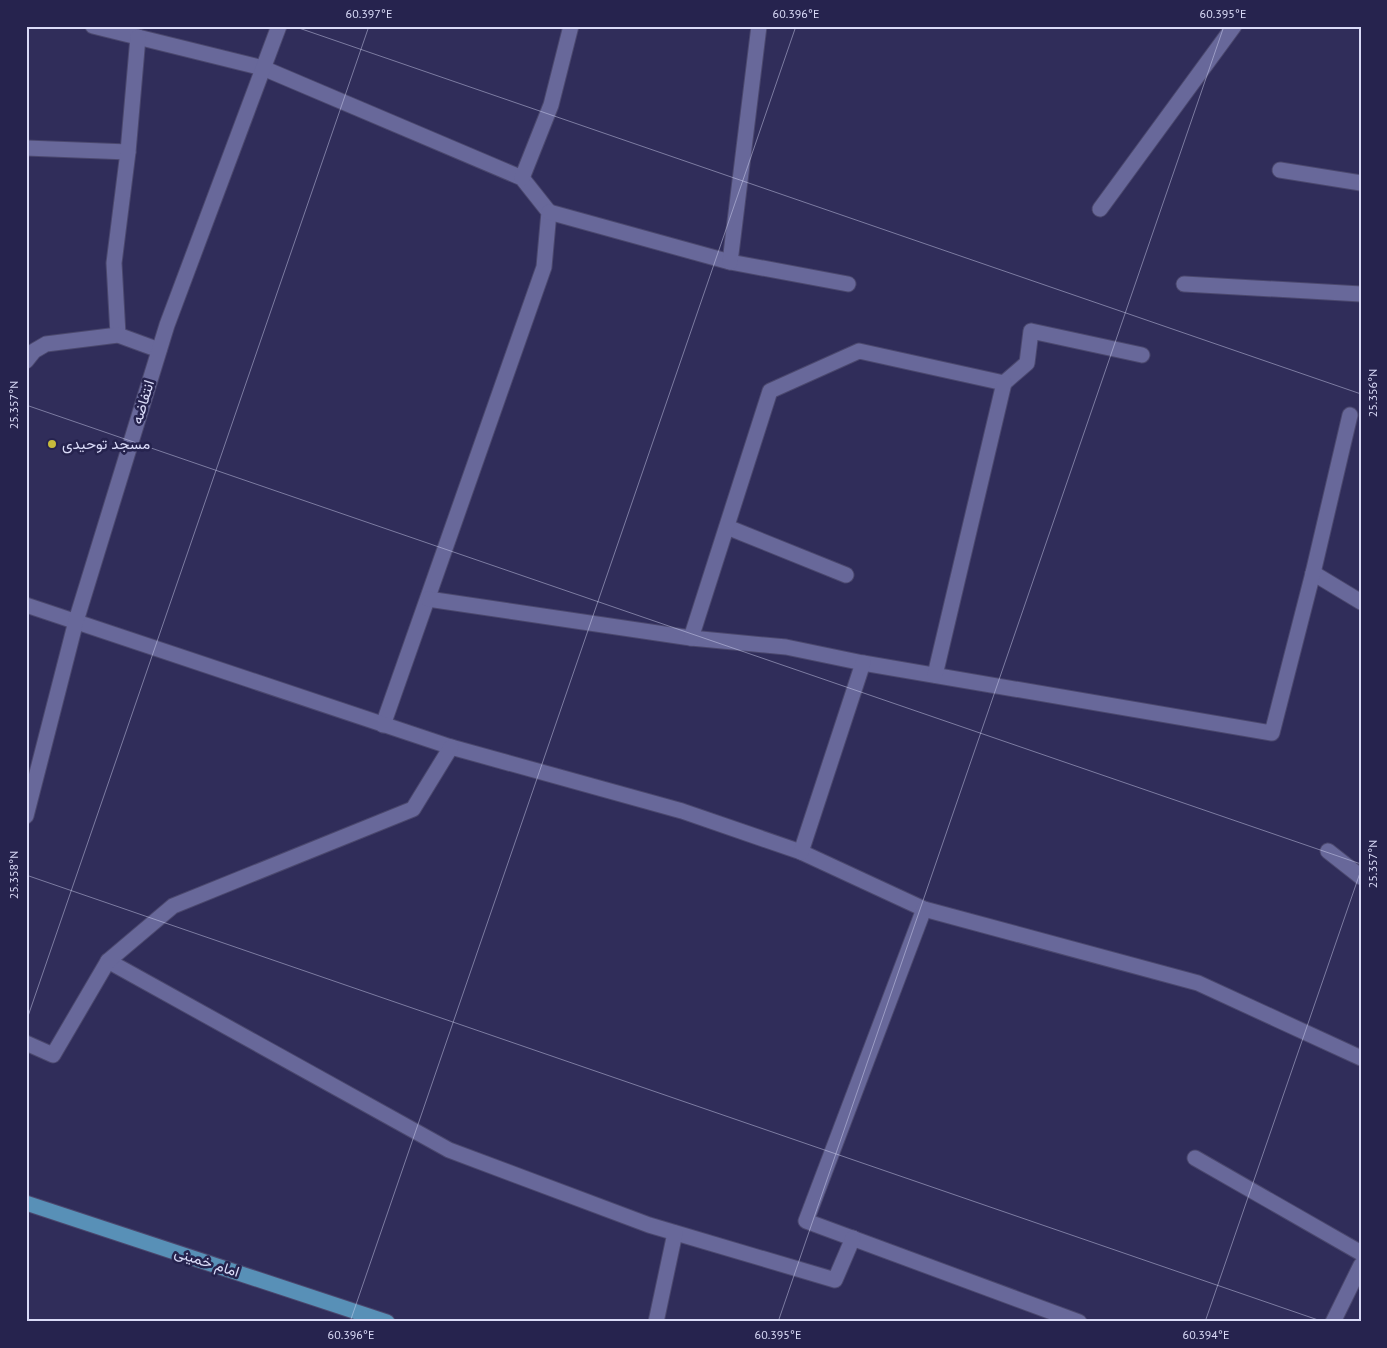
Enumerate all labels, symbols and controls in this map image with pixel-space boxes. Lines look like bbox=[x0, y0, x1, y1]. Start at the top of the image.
text: 60.397°E bbox=[346, 6, 392, 21]
text: 60.396°E bbox=[773, 6, 819, 21]
text: 60.395°E bbox=[1200, 6, 1246, 21]
text: 25.356°N bbox=[1365, 369, 1380, 417]
street label: انتفاضه bbox=[127, 378, 158, 426]
text: 25.357°N bbox=[6, 381, 21, 429]
place label: مسجد توحیدی bbox=[62, 434, 150, 454]
marker: مسجد توحیدی bbox=[46, 438, 58, 450]
text: 25.357°N bbox=[1365, 840, 1380, 888]
text: 25.358°N bbox=[6, 851, 21, 899]
street label: امام خمینی bbox=[172, 1242, 242, 1282]
text: 60.396°E bbox=[328, 1327, 374, 1342]
text: 60.395°E bbox=[755, 1327, 801, 1342]
text: 60.394°E bbox=[1183, 1327, 1229, 1342]

